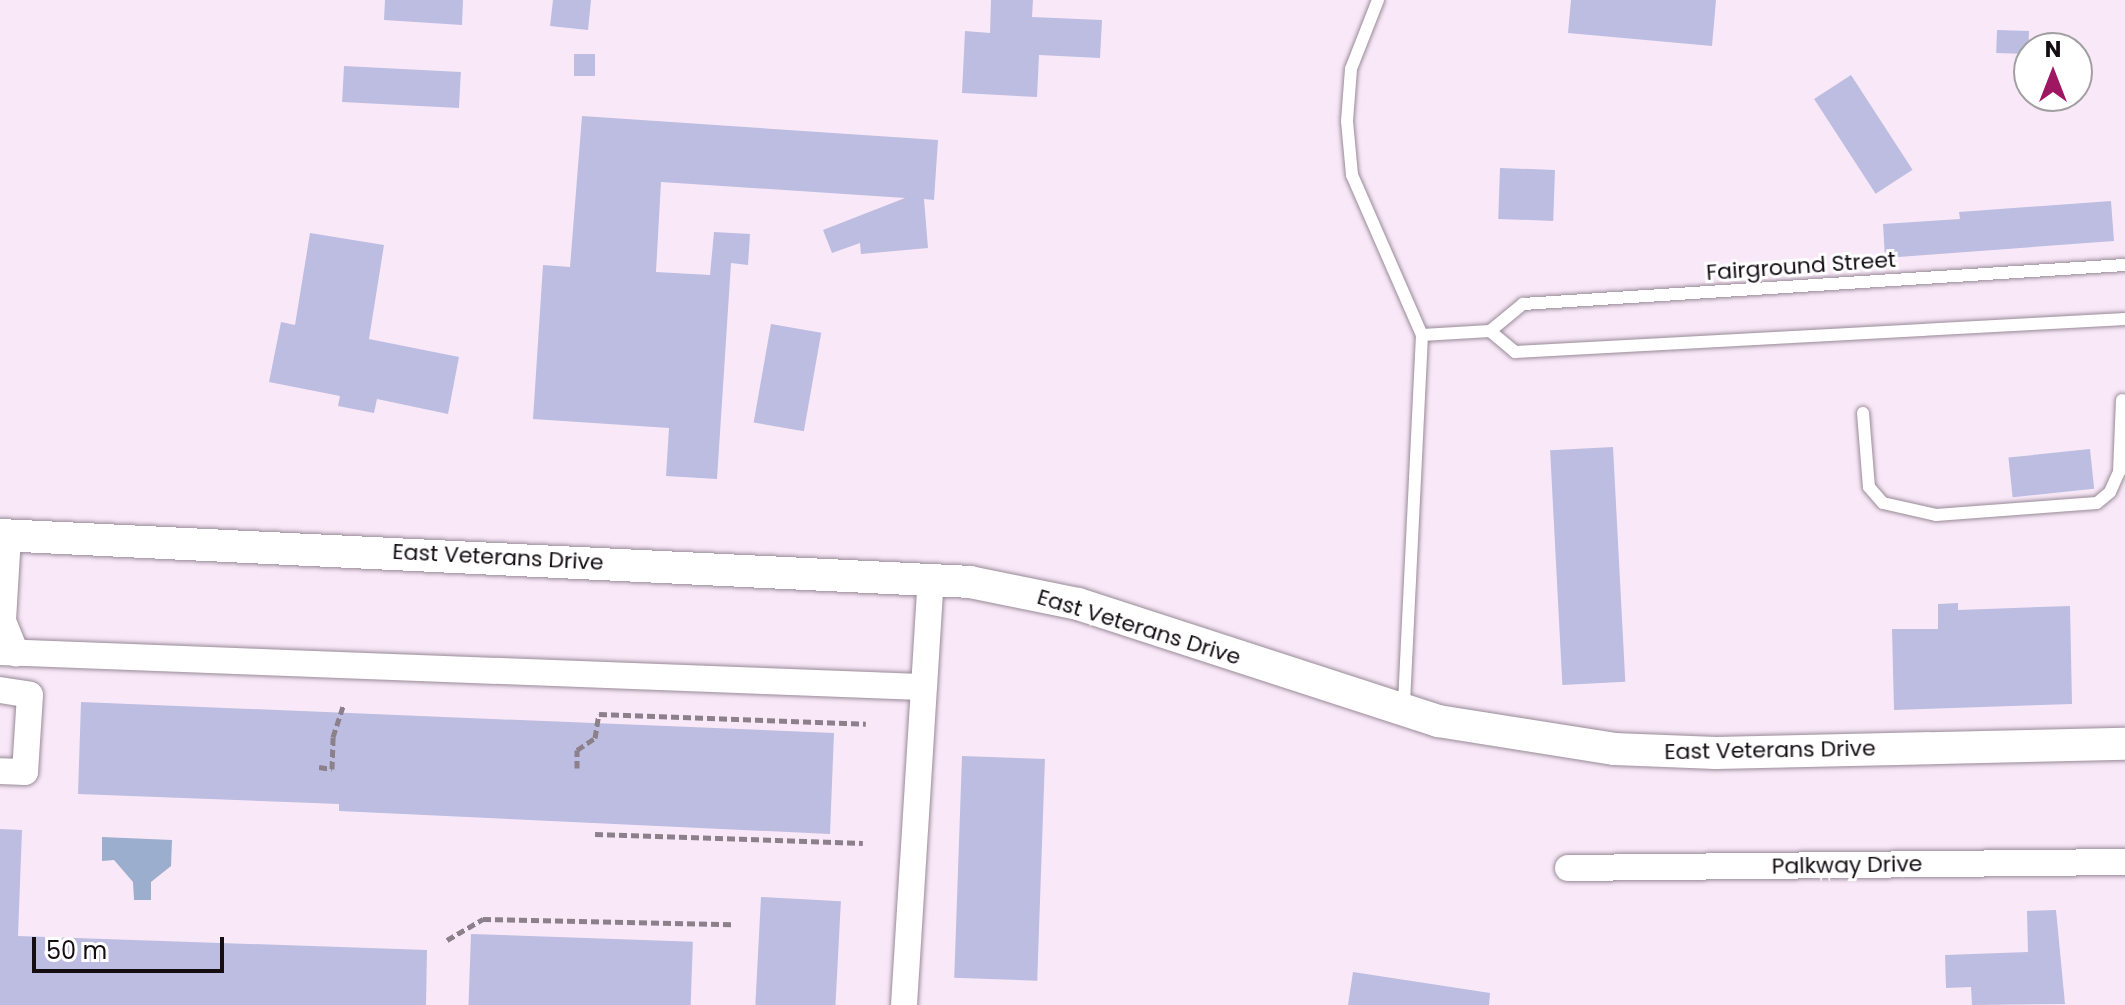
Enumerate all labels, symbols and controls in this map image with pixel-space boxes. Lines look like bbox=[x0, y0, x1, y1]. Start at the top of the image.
north arrow bbox=[2013, 32, 2093, 112]
text: N bbox=[2045, 34, 2061, 65]
street label: Fairground Street bbox=[1705, 246, 1897, 286]
street label: East Veterans Drive bbox=[392, 538, 604, 576]
street label: East Veterans Drive bbox=[1034, 583, 1244, 671]
street label: East Veterans Drive bbox=[1664, 735, 1876, 765]
street label: Palkway Drive bbox=[1771, 850, 1923, 880]
scale bar bbox=[36, 921, 228, 971]
text: 50 m bbox=[46, 934, 107, 967]

